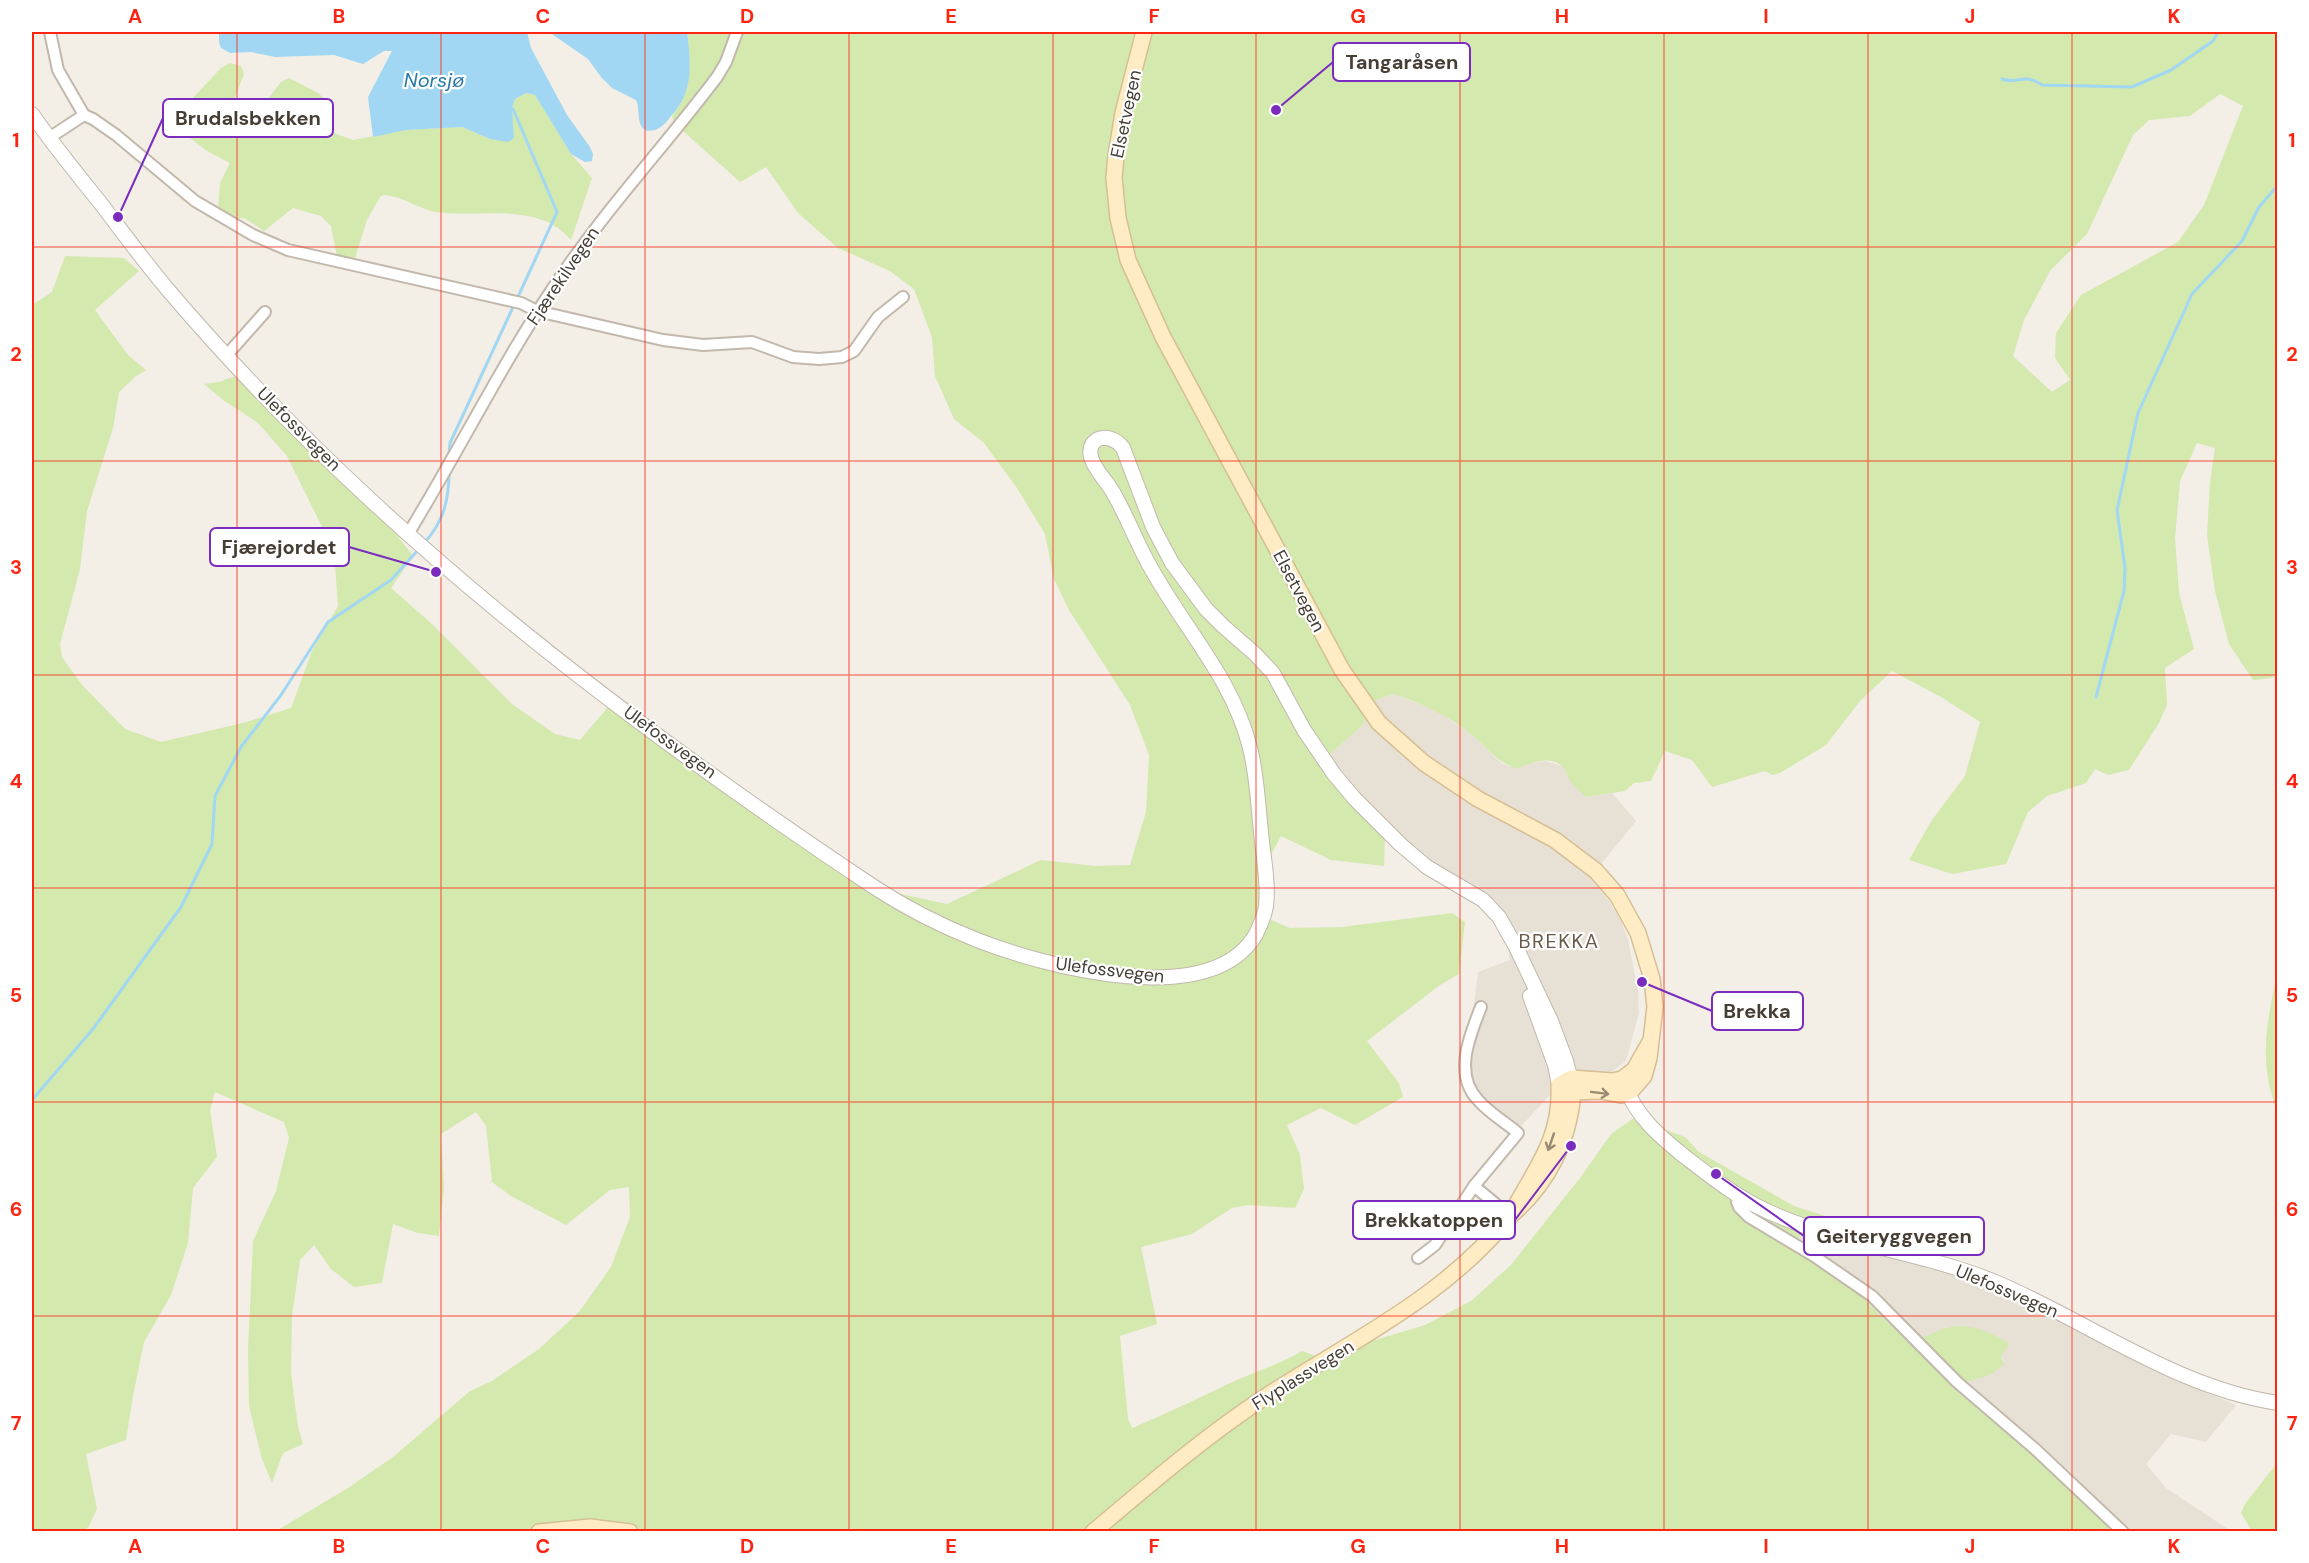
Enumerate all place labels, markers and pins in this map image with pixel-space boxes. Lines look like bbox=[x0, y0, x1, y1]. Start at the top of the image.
callout: Tangaråsen bbox=[1333, 43, 1470, 81]
callout: Brudalsbekken bbox=[163, 99, 333, 137]
callout: Fjærejordet bbox=[210, 528, 349, 566]
callout: Brekka bbox=[1712, 992, 1803, 1030]
callout: Brekkatoppen bbox=[1353, 1201, 1515, 1239]
callout: Geiteryggvegen bbox=[1804, 1217, 1984, 1255]

